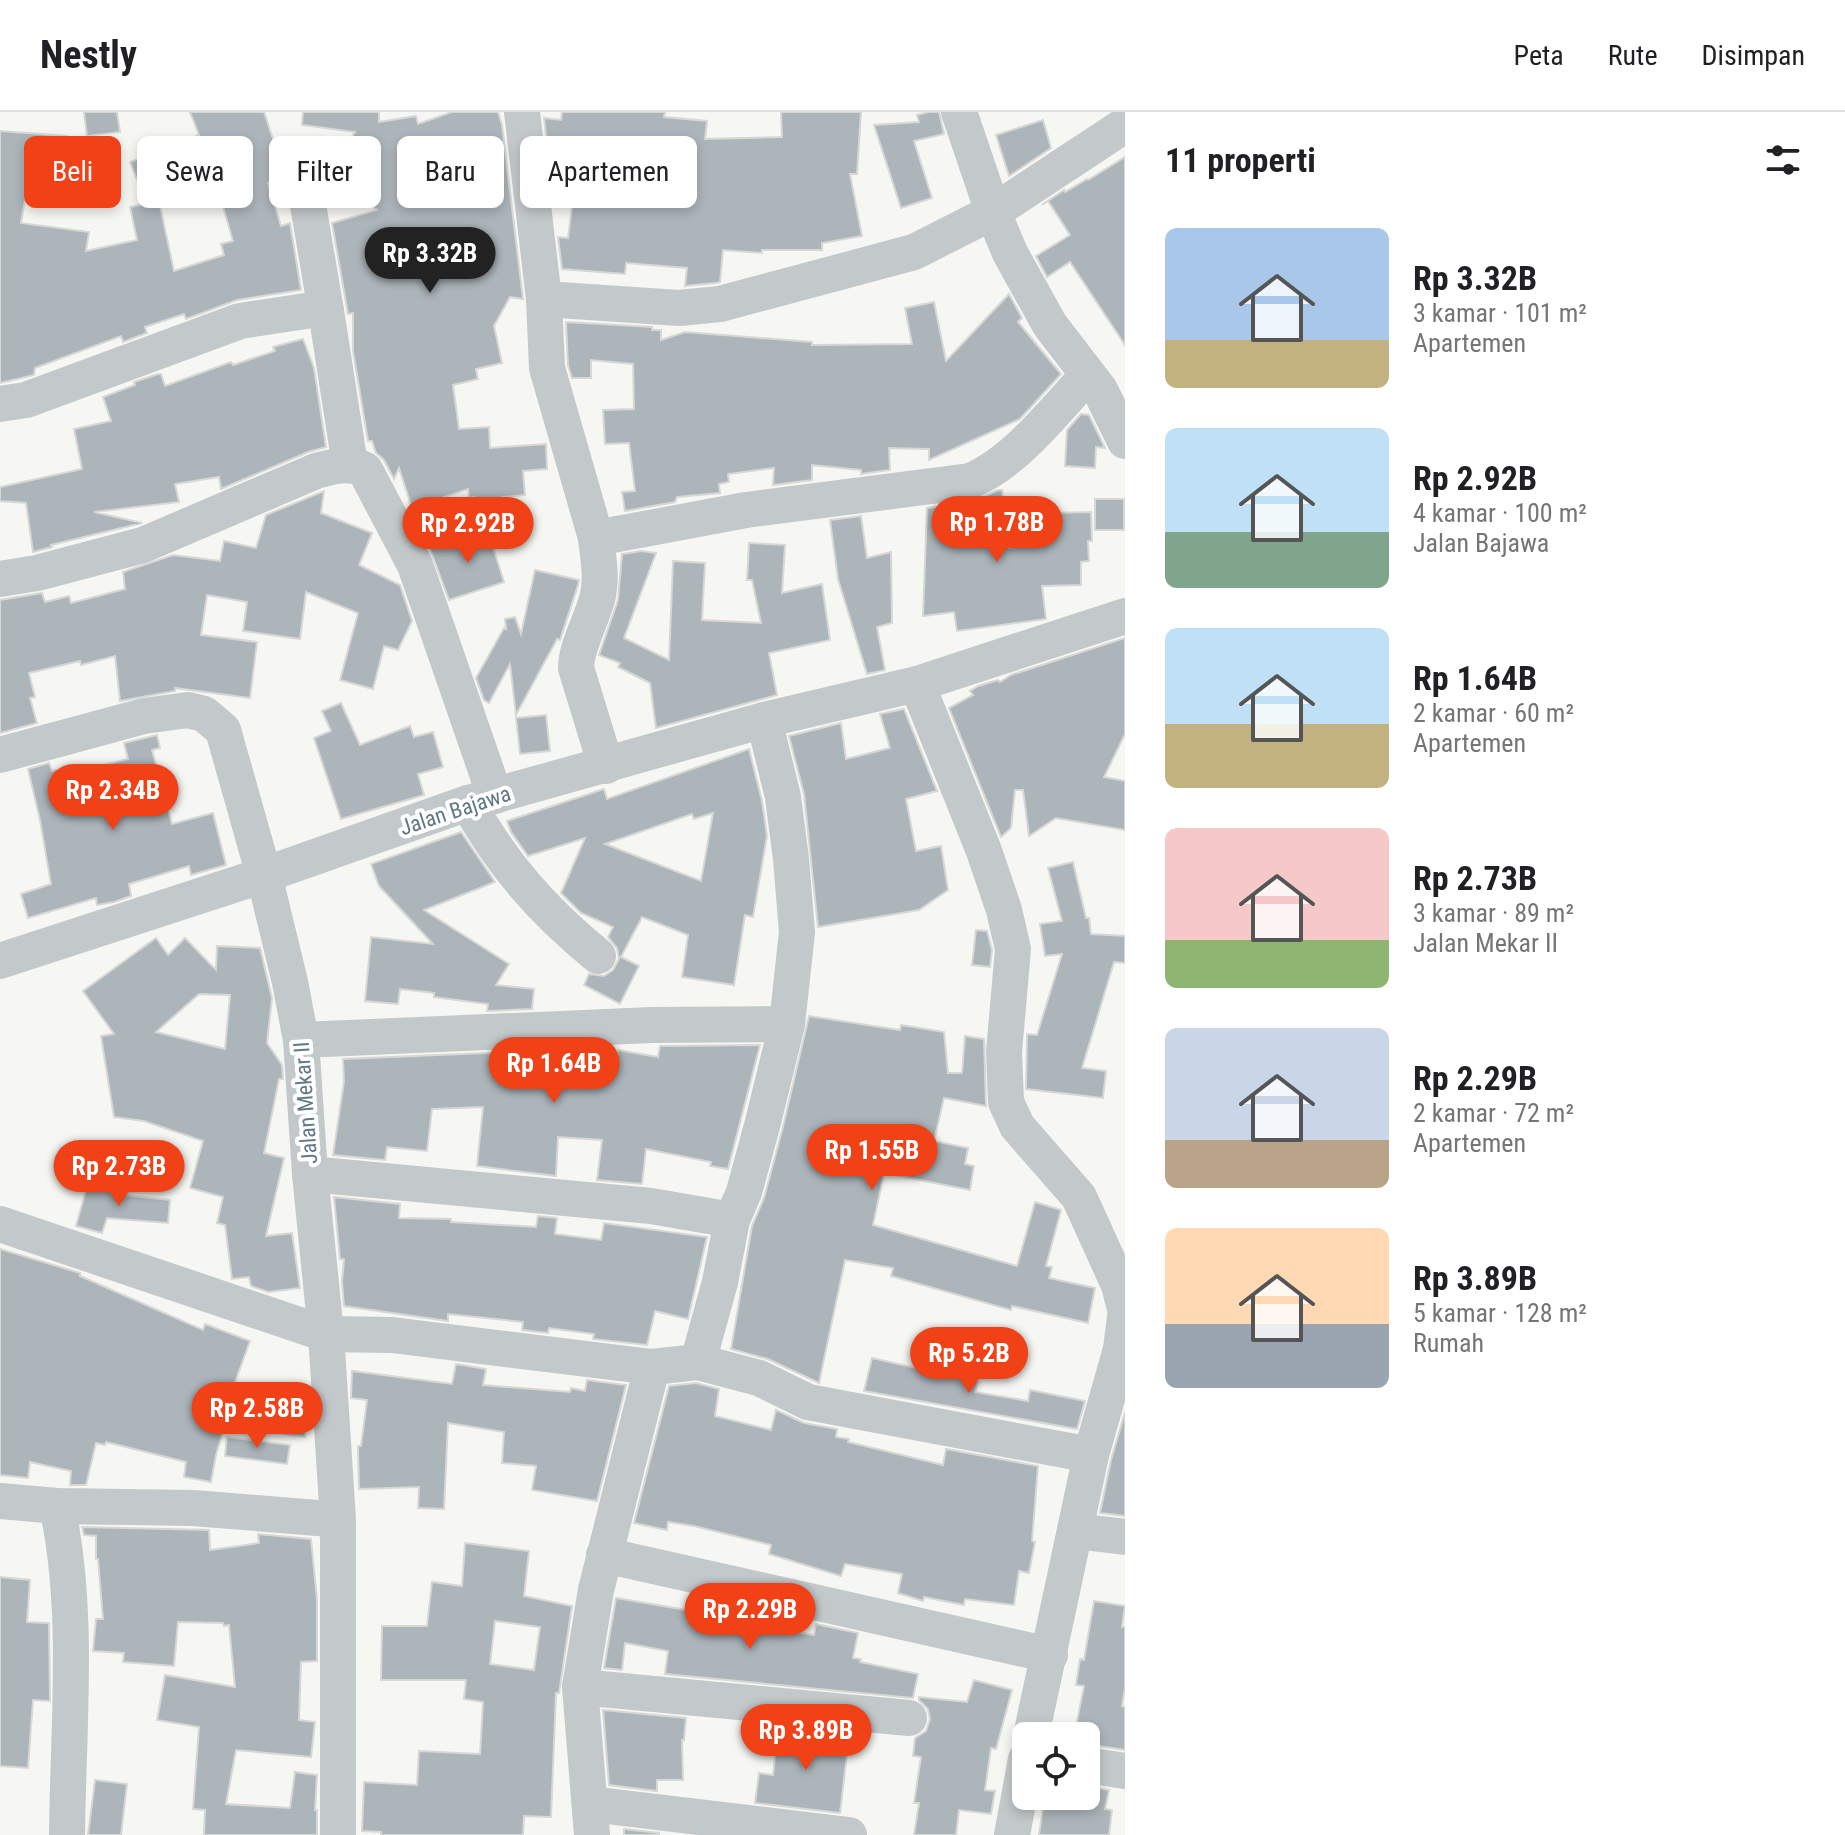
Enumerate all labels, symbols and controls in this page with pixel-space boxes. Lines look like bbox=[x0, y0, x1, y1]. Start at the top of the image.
text: Nestly bbox=[40, 33, 137, 77]
text: Peta bbox=[1514, 39, 1564, 72]
text: Rute bbox=[1608, 39, 1658, 72]
text: Disimpan bbox=[1702, 39, 1805, 72]
chip: Beli bbox=[24, 136, 121, 208]
chip: Sewa bbox=[137, 136, 253, 208]
chip: Filter bbox=[269, 136, 381, 208]
chip: Baru bbox=[397, 136, 504, 208]
chip: Apartemen bbox=[520, 136, 697, 208]
icon: filters bbox=[1761, 138, 1805, 182]
text: 11 properti bbox=[1165, 140, 1316, 180]
pin: Rp 3.32B bbox=[347, 227, 513, 295]
text: Rp 3.32B bbox=[383, 238, 477, 268]
text: Rp 3.32B bbox=[1413, 258, 1537, 298]
icon: home bbox=[1229, 260, 1325, 356]
text: 3 kamar · 101 m² bbox=[1413, 298, 1587, 328]
text: Apartemen bbox=[1413, 328, 1526, 358]
text: Rp 2.92B bbox=[1413, 458, 1537, 498]
icon: home bbox=[1229, 460, 1325, 556]
pin: Rp 1.78B bbox=[914, 496, 1080, 564]
pin: Rp 2.92B bbox=[385, 497, 551, 565]
text: 4 kamar · 100 m² bbox=[1413, 498, 1587, 528]
text: Rp 1.78B bbox=[950, 507, 1044, 537]
text: Rp 2.92B bbox=[421, 508, 515, 538]
text: Jalan Bajawa bbox=[1413, 528, 1549, 558]
text: Rp 1.64B bbox=[1413, 658, 1537, 698]
icon: home bbox=[1229, 660, 1325, 756]
text: 2 kamar · 60 m² bbox=[1413, 698, 1574, 728]
text: Apartemen bbox=[1413, 728, 1526, 758]
pin: Rp 2.34B bbox=[30, 764, 196, 832]
text: Rp 2.34B bbox=[66, 775, 160, 805]
street label: Jalan Bajawa bbox=[396, 781, 514, 840]
text: Rp 2.73B bbox=[1413, 858, 1537, 898]
icon: home bbox=[1229, 860, 1325, 956]
text: 3 kamar · 89 m² bbox=[1413, 898, 1574, 928]
text: Jalan Mekar II bbox=[1413, 928, 1558, 958]
pin: Rp 1.64B bbox=[471, 1037, 637, 1105]
street label: Jalan Mekar II bbox=[289, 1041, 322, 1165]
text: Rp 1.64B bbox=[507, 1048, 601, 1078]
text: Rp 2.29B bbox=[1413, 1058, 1537, 1098]
icon: home bbox=[1229, 1060, 1325, 1156]
text: 2 kamar · 72 m² bbox=[1413, 1098, 1574, 1128]
pin: Rp 1.55B bbox=[789, 1124, 955, 1192]
text: Apartemen bbox=[1413, 1128, 1526, 1158]
text: Rp 1.55B bbox=[825, 1135, 919, 1165]
pin: Rp 2.73B bbox=[36, 1140, 202, 1208]
text: Rp 2.73B bbox=[72, 1151, 166, 1181]
text: Rp 3.89B bbox=[1413, 1258, 1537, 1298]
icon: home bbox=[1229, 1260, 1325, 1356]
text: 5 kamar · 128 m² bbox=[1413, 1298, 1587, 1328]
pin: Rp 5.2B bbox=[895, 1327, 1043, 1395]
text: Rumah bbox=[1413, 1328, 1484, 1358]
text: Rp 5.2B bbox=[928, 1338, 1010, 1368]
pin: Rp 2.58B bbox=[174, 1382, 340, 1450]
text: Rp 2.58B bbox=[210, 1393, 304, 1423]
pin: Rp 2.29B bbox=[667, 1583, 833, 1651]
text: Rp 2.29B bbox=[703, 1594, 797, 1624]
pin: Rp 3.89B bbox=[723, 1704, 889, 1772]
text: Rp 3.89B bbox=[759, 1715, 853, 1745]
map controls bbox=[1012, 1722, 1100, 1810]
button: locate bbox=[1012, 1722, 1100, 1810]

